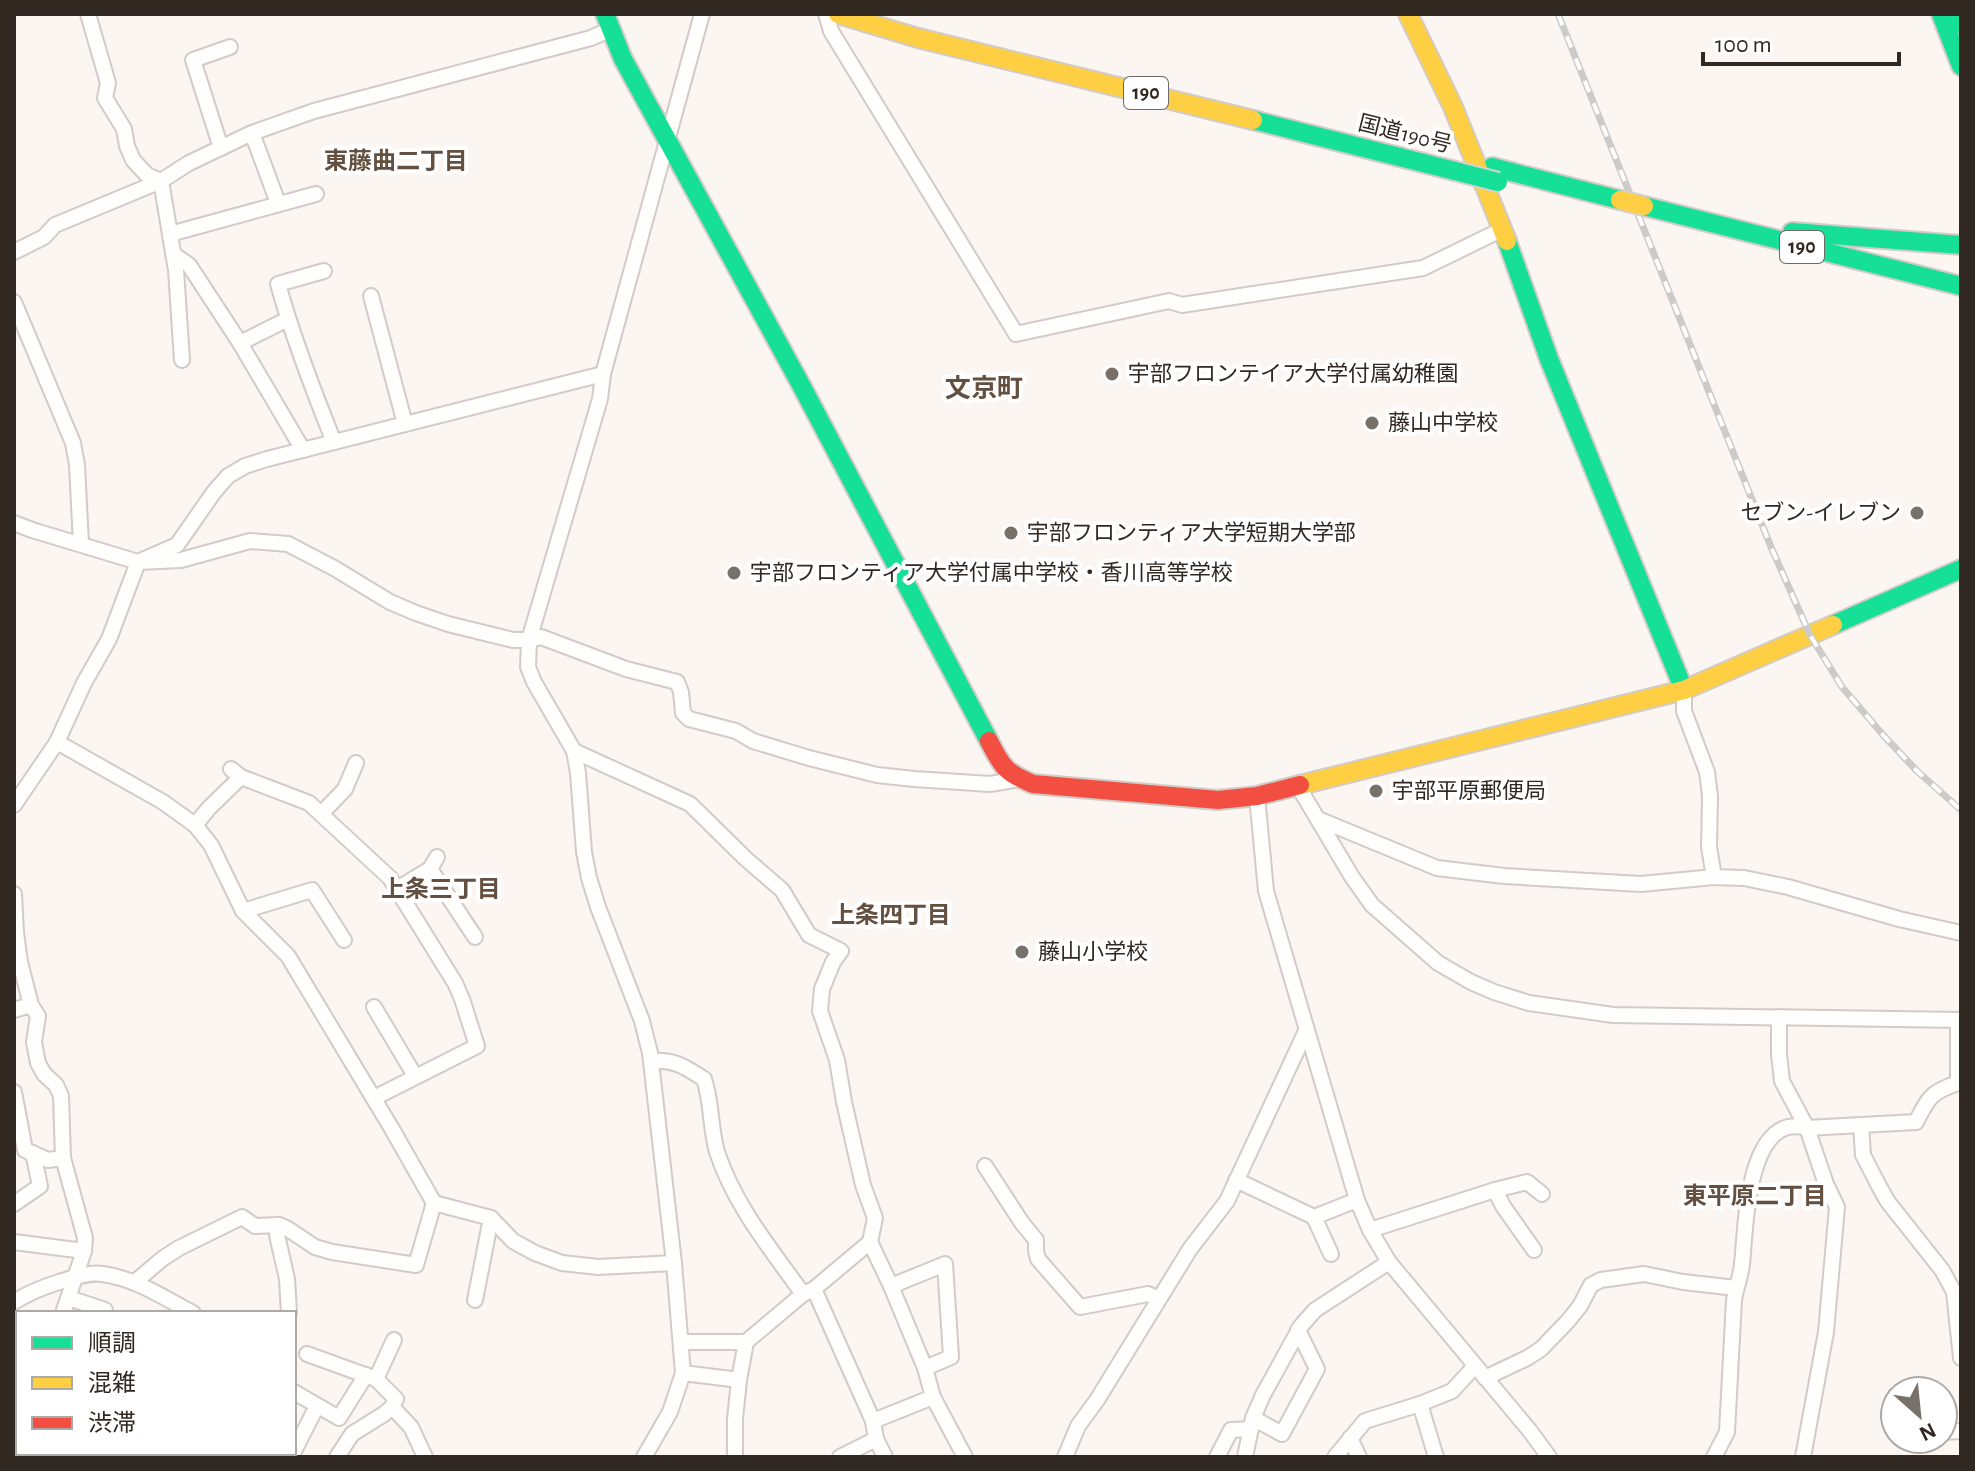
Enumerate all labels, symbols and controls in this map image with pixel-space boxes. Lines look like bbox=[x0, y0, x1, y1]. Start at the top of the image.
scale bar bbox=[1703, 16, 1899, 66]
text: 100 m bbox=[1715, 33, 1772, 57]
road number: 190 bbox=[1124, 77, 1168, 109]
street label: 国道190号 bbox=[1356, 111, 1454, 156]
district label: 東藤曲二丁目 bbox=[324, 148, 468, 174]
road number: 190 bbox=[1780, 231, 1824, 263]
place label: 宇部フロンテイア大学付属幼稚園 bbox=[1128, 362, 1458, 385]
marker: 宇部フロンテイア大学付属幼稚園 bbox=[1103, 365, 1121, 383]
district label: 文京町 bbox=[945, 374, 1023, 402]
place label: 藤山中学校 bbox=[1388, 411, 1498, 434]
marker: 藤山中学校 bbox=[1363, 414, 1381, 432]
place label: セブン-イレブン bbox=[1740, 501, 1901, 524]
marker: セブン-イレブン bbox=[1908, 504, 1926, 522]
place label: 宇部フロンティア大学短期大学部 bbox=[1027, 521, 1356, 544]
marker: 宇部フロンティア大学短期大学部 bbox=[1002, 524, 1020, 542]
place label: 宇部フロンティア大学付属中学校・香川高等学校 bbox=[750, 561, 1233, 584]
marker: 宇部フロンティア大学付属中学校・香川高等学校 bbox=[725, 564, 743, 582]
place label: 宇部平原郵便局 bbox=[1392, 779, 1546, 802]
marker: 宇部平原郵便局 bbox=[1367, 782, 1385, 800]
district label: 上条三丁目 bbox=[381, 876, 501, 902]
district label: 上条四丁目 bbox=[831, 902, 951, 928]
place label: 藤山小学校 bbox=[1038, 940, 1148, 963]
marker: 藤山小学校 bbox=[1013, 943, 1031, 961]
district label: 東平原二丁目 bbox=[1683, 1183, 1827, 1209]
legend bbox=[16, 1311, 296, 1455]
text: 順調 bbox=[88, 1331, 136, 1356]
text: 混雑 bbox=[88, 1370, 136, 1396]
north arrow bbox=[1879, 1375, 1959, 1455]
text: 渋滞 bbox=[88, 1410, 136, 1436]
text: N bbox=[1916, 1419, 1939, 1445]

